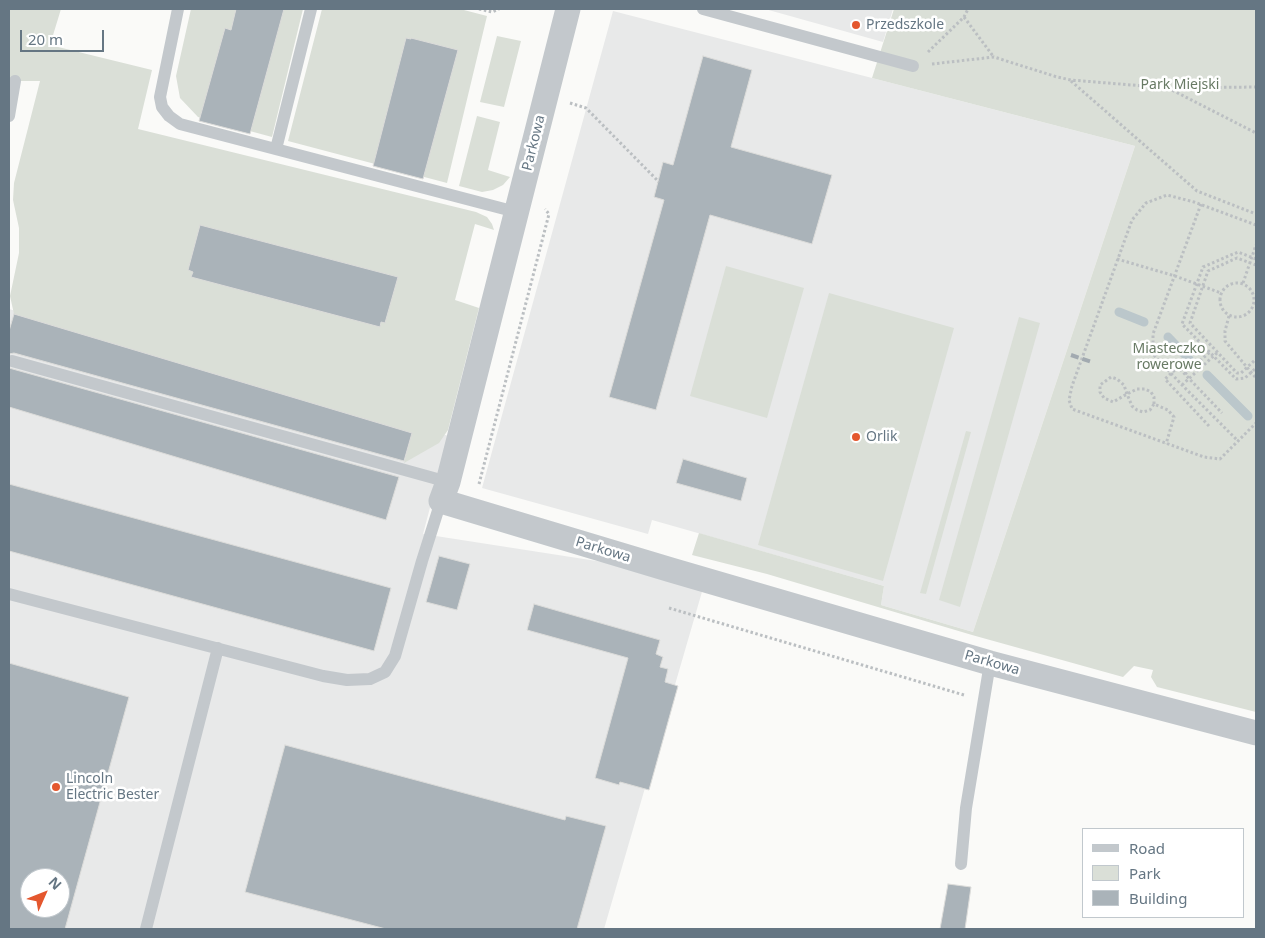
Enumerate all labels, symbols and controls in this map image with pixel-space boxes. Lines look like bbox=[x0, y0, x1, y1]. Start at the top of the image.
place label: Przedszkole bbox=[866, 17, 944, 33]
marker: Przedszkole bbox=[850, 19, 862, 31]
scale bar bbox=[22, 20, 106, 52]
text: 20 m bbox=[28, 29, 63, 49]
park label: Park Miejski bbox=[1141, 77, 1219, 93]
street label: Parkowa bbox=[519, 113, 549, 173]
park label: Miasteczko rowerowe bbox=[1132, 341, 1206, 374]
place label: Orlik bbox=[866, 429, 897, 445]
marker: Orlik bbox=[850, 431, 862, 443]
street label: Parkowa bbox=[573, 534, 633, 566]
street label: Parkowa bbox=[962, 647, 1022, 679]
place label: Lincoln Electric Bester bbox=[66, 771, 159, 804]
marker: Lincoln Electric Bester bbox=[50, 781, 62, 793]
legend bbox=[1082, 828, 1245, 918]
text: Road bbox=[1129, 838, 1165, 858]
text: Park bbox=[1129, 863, 1161, 883]
north arrow bbox=[20, 868, 70, 918]
text: N bbox=[45, 872, 66, 894]
text: Building bbox=[1129, 888, 1187, 908]

